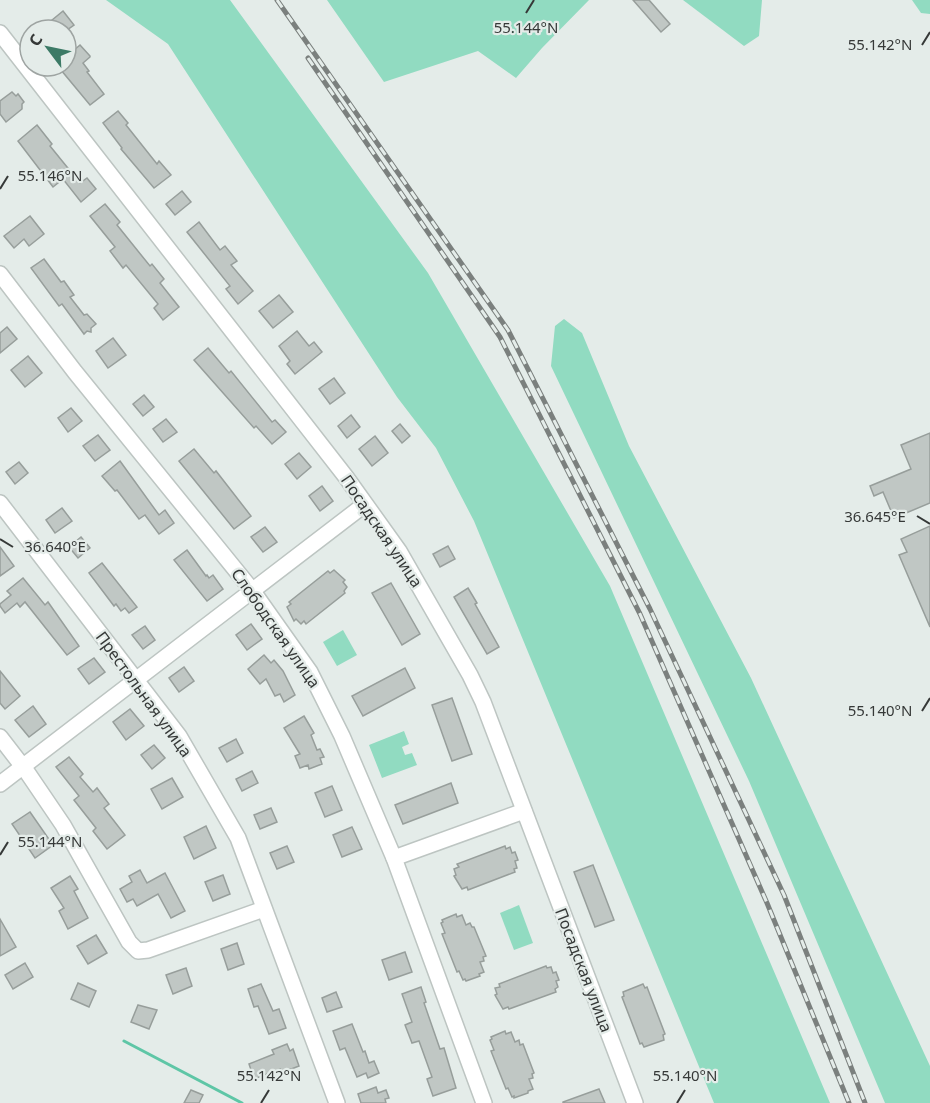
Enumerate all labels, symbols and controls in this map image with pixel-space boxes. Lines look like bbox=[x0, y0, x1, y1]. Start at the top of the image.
text: 55.144°N bbox=[494, 17, 558, 37]
north arrow bbox=[18, 18, 78, 78]
text: С bbox=[23, 30, 47, 50]
text: 55.142°N bbox=[848, 34, 912, 54]
text: 55.146°N bbox=[18, 165, 82, 185]
street label: Посадская улица bbox=[336, 470, 428, 592]
text: 36.645°E bbox=[844, 506, 906, 526]
text: 36.640°E bbox=[24, 536, 86, 556]
street label: Слободская улица bbox=[226, 564, 326, 692]
street label: Престольная улица bbox=[91, 627, 197, 761]
text: 55.140°N bbox=[848, 700, 912, 720]
text: 55.144°N bbox=[18, 831, 82, 851]
street label: Посадская улица bbox=[550, 905, 618, 1035]
text: 55.142°N bbox=[237, 1065, 301, 1085]
text: 55.140°N bbox=[653, 1065, 717, 1085]

